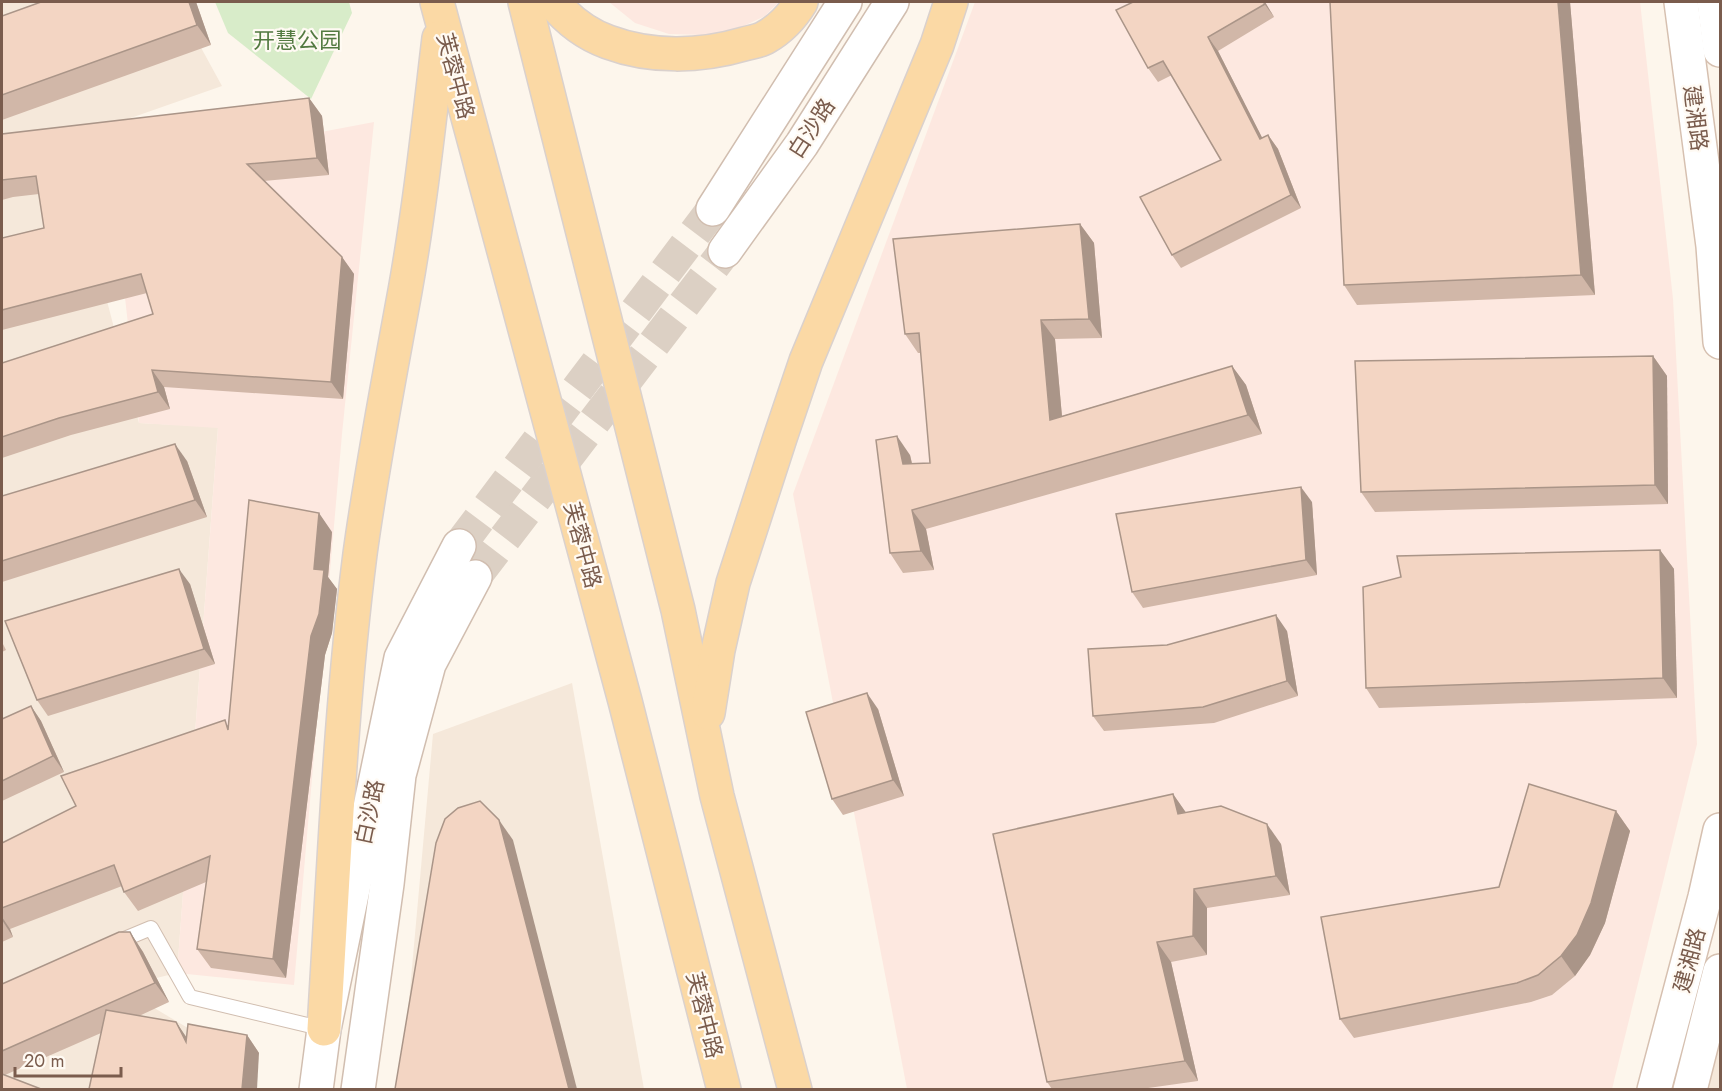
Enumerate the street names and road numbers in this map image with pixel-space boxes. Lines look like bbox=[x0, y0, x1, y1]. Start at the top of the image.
street label: 芙蓉中路 bbox=[429, 29, 483, 123]
street label: 建湘路 bbox=[1676, 83, 1716, 153]
street label: 白沙路 bbox=[780, 92, 842, 164]
street label: 芙蓉中路 bbox=[556, 498, 610, 592]
street label: 白沙路 bbox=[346, 776, 392, 848]
street label: 建湘路 bbox=[1665, 924, 1713, 996]
street label: 芙蓉中路 bbox=[679, 968, 731, 1062]

